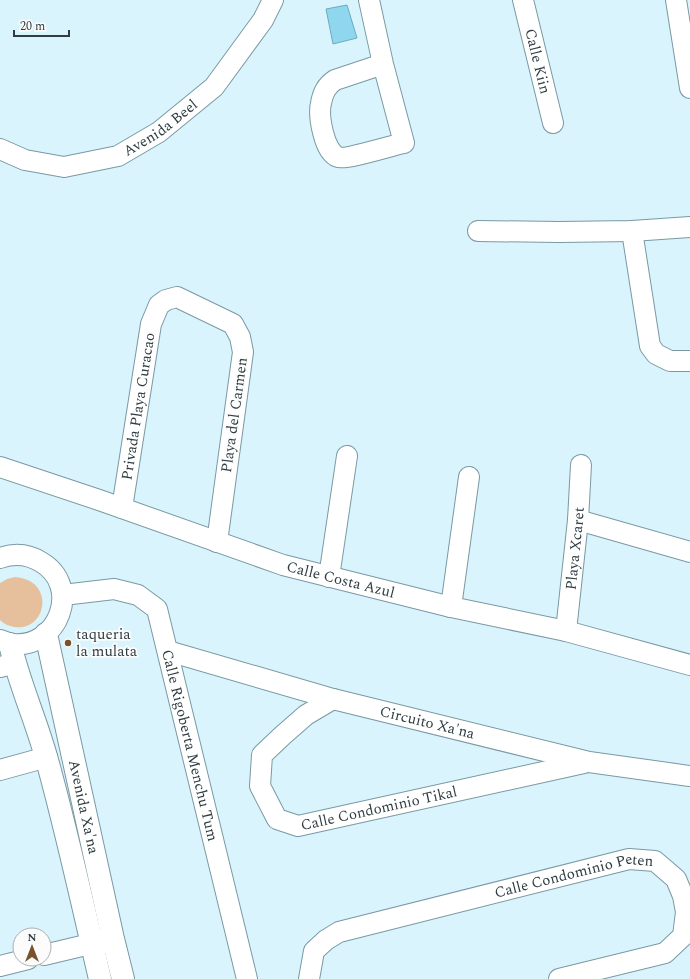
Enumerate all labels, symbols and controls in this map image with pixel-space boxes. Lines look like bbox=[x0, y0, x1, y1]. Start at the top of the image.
scale bar bbox=[14, 12, 69, 38]
text: 20 m bbox=[20, 17, 45, 36]
street label: Calle Kiin bbox=[518, 26, 557, 97]
street label: Avenida Beel bbox=[119, 94, 203, 163]
street label: Privada Playa Curacao bbox=[116, 331, 161, 482]
street label: Playa del Carmen bbox=[215, 356, 254, 474]
street label: Playa Xcaret bbox=[559, 506, 591, 591]
street label: Calle Costa Azul bbox=[284, 555, 397, 605]
place label: taqueria la mulata bbox=[76, 623, 138, 663]
marker: taqueria la mulata bbox=[63, 638, 73, 648]
street label: Calle Rigoberta Menchu Tum bbox=[155, 647, 224, 844]
street label: Circuito Xa'na bbox=[377, 700, 478, 746]
street label: Avenida Xa'na bbox=[62, 758, 105, 857]
street label: Calle Condominio Tikal bbox=[299, 780, 459, 837]
street label: Calle Condominio Peten bbox=[492, 848, 654, 904]
north arrow bbox=[12, 927, 52, 967]
text: N bbox=[28, 929, 37, 946]

